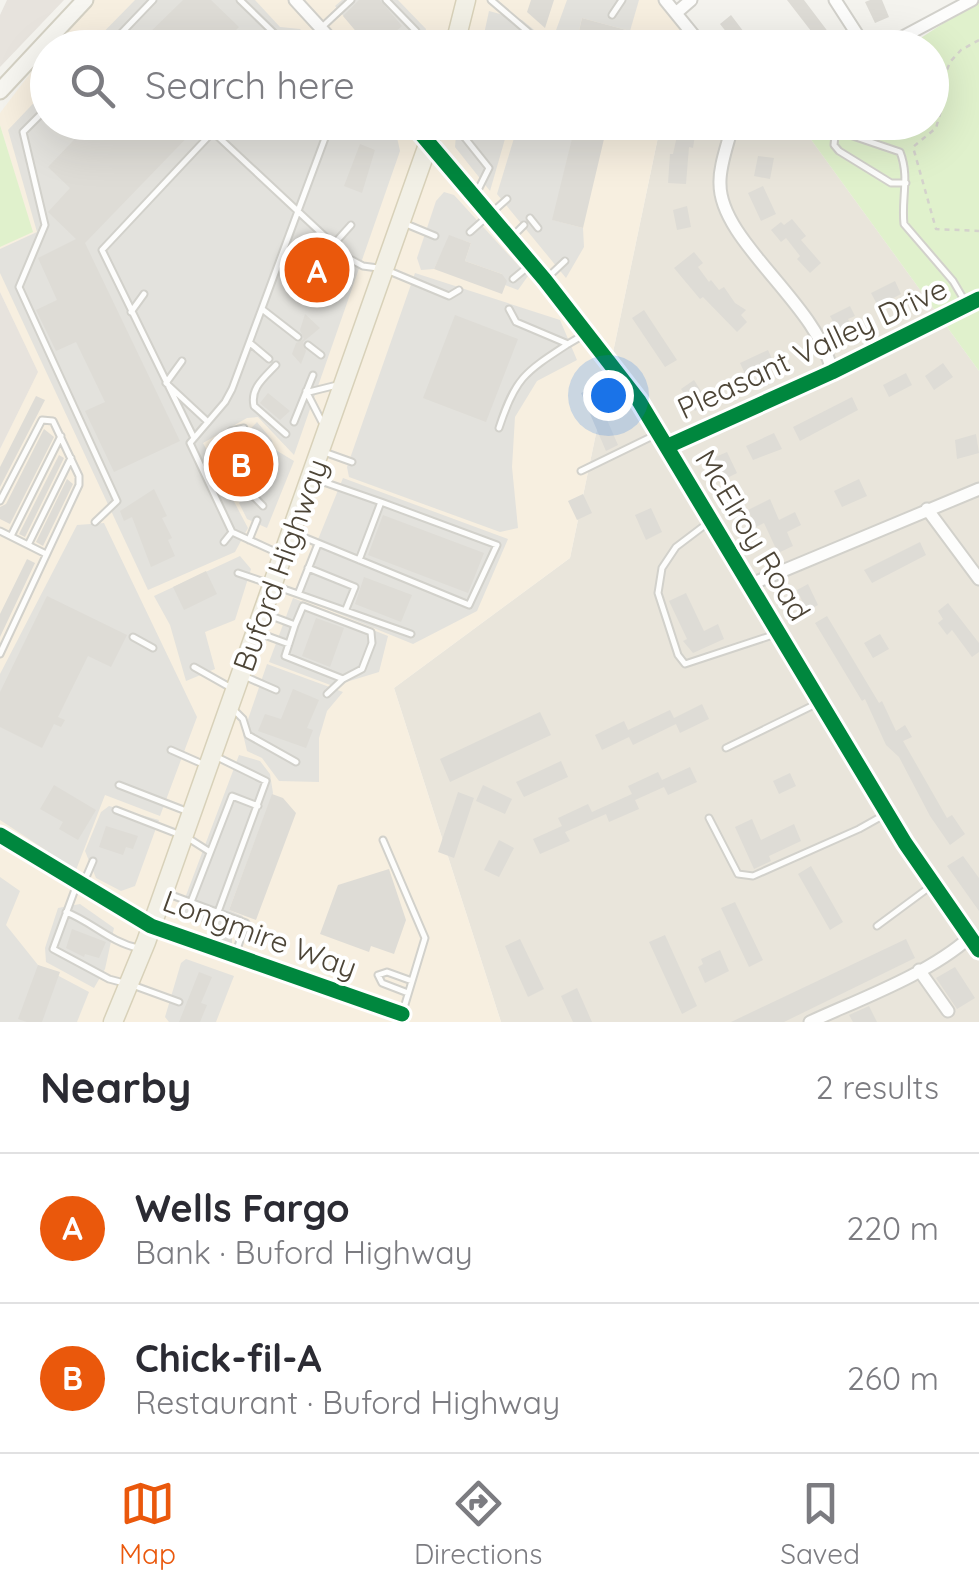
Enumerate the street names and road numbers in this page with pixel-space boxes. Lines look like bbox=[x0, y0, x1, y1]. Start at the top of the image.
street label: Pleasant Valley Drive bbox=[671, 269, 953, 427]
street label: McElroy Road bbox=[687, 443, 819, 627]
street label: Buford Highway bbox=[225, 454, 335, 676]
street label: Longmire Way bbox=[158, 881, 362, 987]

